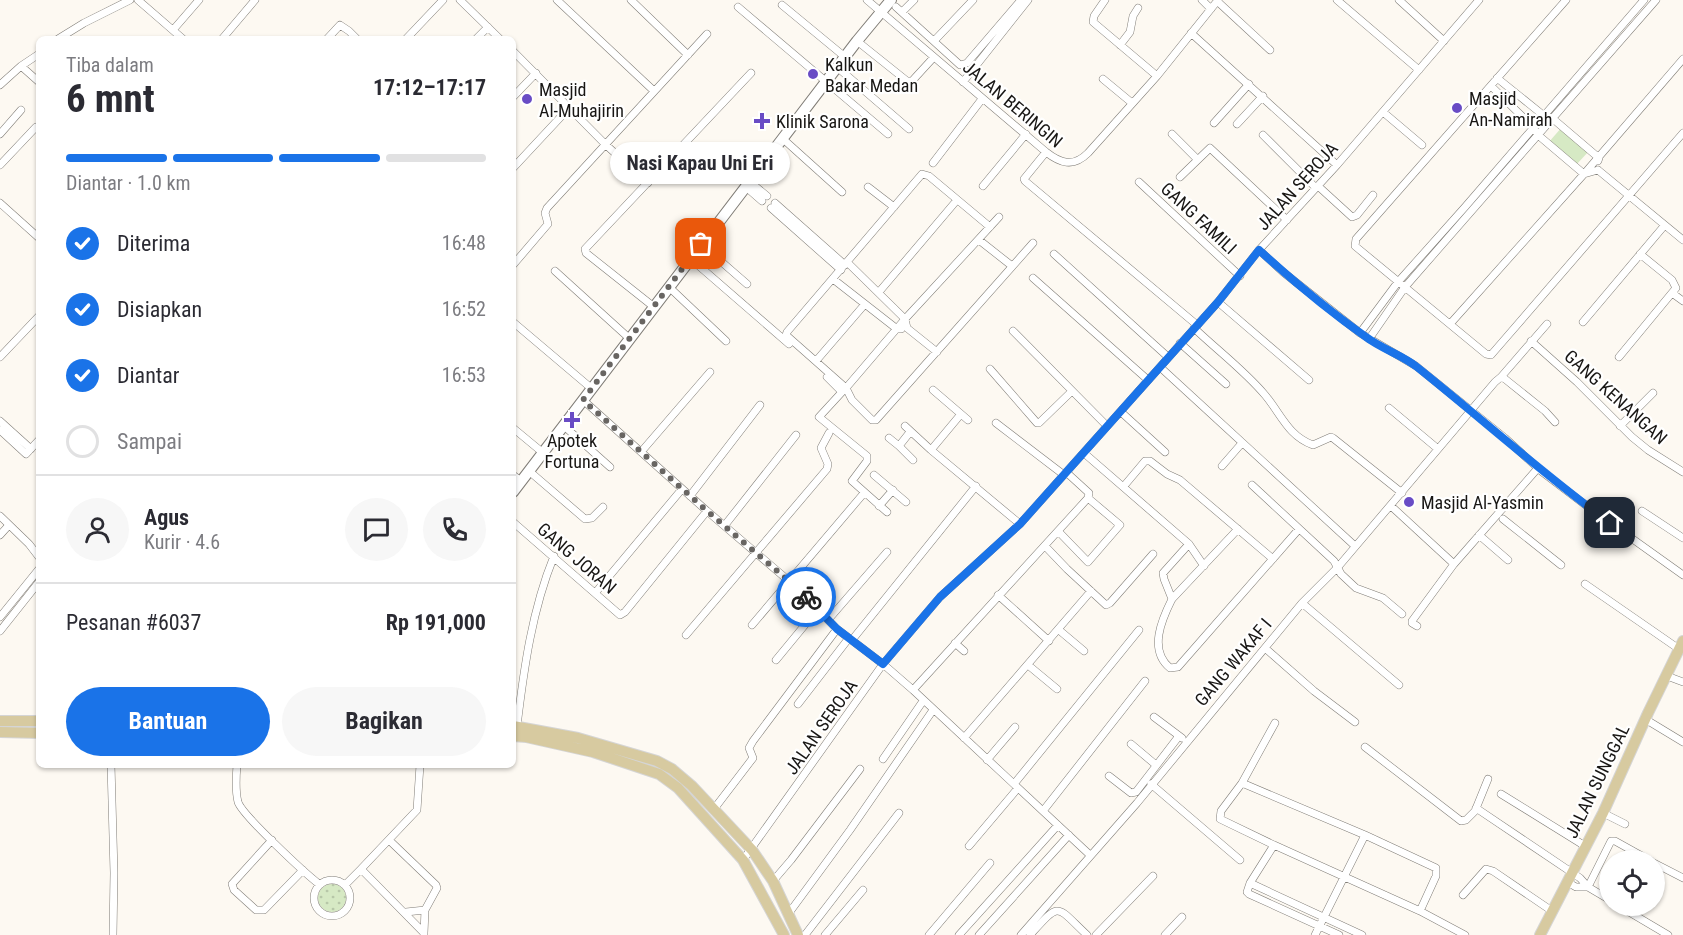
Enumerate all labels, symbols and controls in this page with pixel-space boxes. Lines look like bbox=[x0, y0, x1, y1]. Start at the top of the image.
text: Tiba dalam bbox=[66, 53, 154, 77]
place label: Kalkun Bakar Medan bbox=[825, 54, 918, 96]
street label: JALAN BERINGIN bbox=[959, 56, 1067, 152]
marker: Kalkun Bakar Medan bbox=[806, 67, 820, 81]
text: 17:12–17:17 bbox=[373, 75, 486, 100]
text: 6 mnt bbox=[66, 76, 155, 122]
place label: Masjid Al-Muhajirin bbox=[539, 79, 624, 121]
place label: Masjid An-Namirah bbox=[1469, 88, 1552, 130]
marker: Masjid Al-Muhajirin bbox=[520, 92, 534, 106]
marker: Masjid An-Namirah bbox=[1450, 101, 1464, 115]
place label: Klinik Sarona bbox=[776, 111, 869, 132]
marker: Klinik Sarona bbox=[753, 112, 771, 130]
street label: JALAN SEROJA bbox=[1252, 137, 1342, 234]
callout: Nasi Kapau Uni Eri bbox=[611, 142, 791, 184]
text: Nasi Kapau Uni Eri bbox=[626, 151, 774, 175]
text: Diantar · 1.0 km bbox=[66, 171, 191, 195]
street label: GANG FAMILI bbox=[1157, 178, 1241, 258]
pin bbox=[675, 218, 726, 269]
icon: check bbox=[66, 227, 99, 260]
icon: bag bbox=[684, 227, 717, 260]
text: Diterima bbox=[117, 231, 190, 256]
text: 16:48 bbox=[442, 231, 486, 255]
icon: check bbox=[66, 293, 99, 326]
text: Disiapkan bbox=[117, 297, 202, 322]
text: 16:52 bbox=[442, 297, 486, 321]
street label: GANG KENANGAN bbox=[1560, 345, 1672, 449]
icon: check bbox=[66, 359, 99, 392]
text: Diantar bbox=[117, 363, 180, 388]
text: 16:53 bbox=[442, 363, 486, 387]
marker: Apotek Fortuna bbox=[565, 413, 579, 427]
text: Sampai bbox=[117, 429, 182, 454]
place label: Apotek Fortuna bbox=[545, 430, 599, 472]
place label: Masjid Al-Yasmin bbox=[1421, 492, 1544, 513]
marker: Masjid Al-Yasmin bbox=[1402, 495, 1416, 509]
pin bbox=[1584, 497, 1635, 548]
button: person bbox=[66, 498, 129, 561]
button: chat bbox=[345, 498, 408, 561]
button: phone bbox=[423, 498, 486, 561]
text: Agus bbox=[144, 505, 189, 530]
icon: home bbox=[1593, 506, 1626, 539]
street label: GANG JORAN bbox=[533, 518, 621, 598]
text: Kurir · 4.6 bbox=[144, 530, 220, 554]
courier bbox=[776, 567, 836, 627]
icon: bike bbox=[790, 581, 823, 614]
text: Pesanan #6037 bbox=[66, 610, 201, 635]
text: Rp 191,000 bbox=[386, 610, 486, 635]
street label: GANG WAKAF I bbox=[1190, 614, 1276, 710]
street label: JALAN SEROJA bbox=[781, 675, 862, 778]
button: Bantuan bbox=[66, 687, 270, 756]
button: Bagikan bbox=[282, 687, 486, 756]
street label: JALAN SUNGGAL bbox=[1560, 720, 1634, 841]
map controls bbox=[1599, 850, 1665, 916]
button: locate bbox=[1599, 850, 1665, 916]

